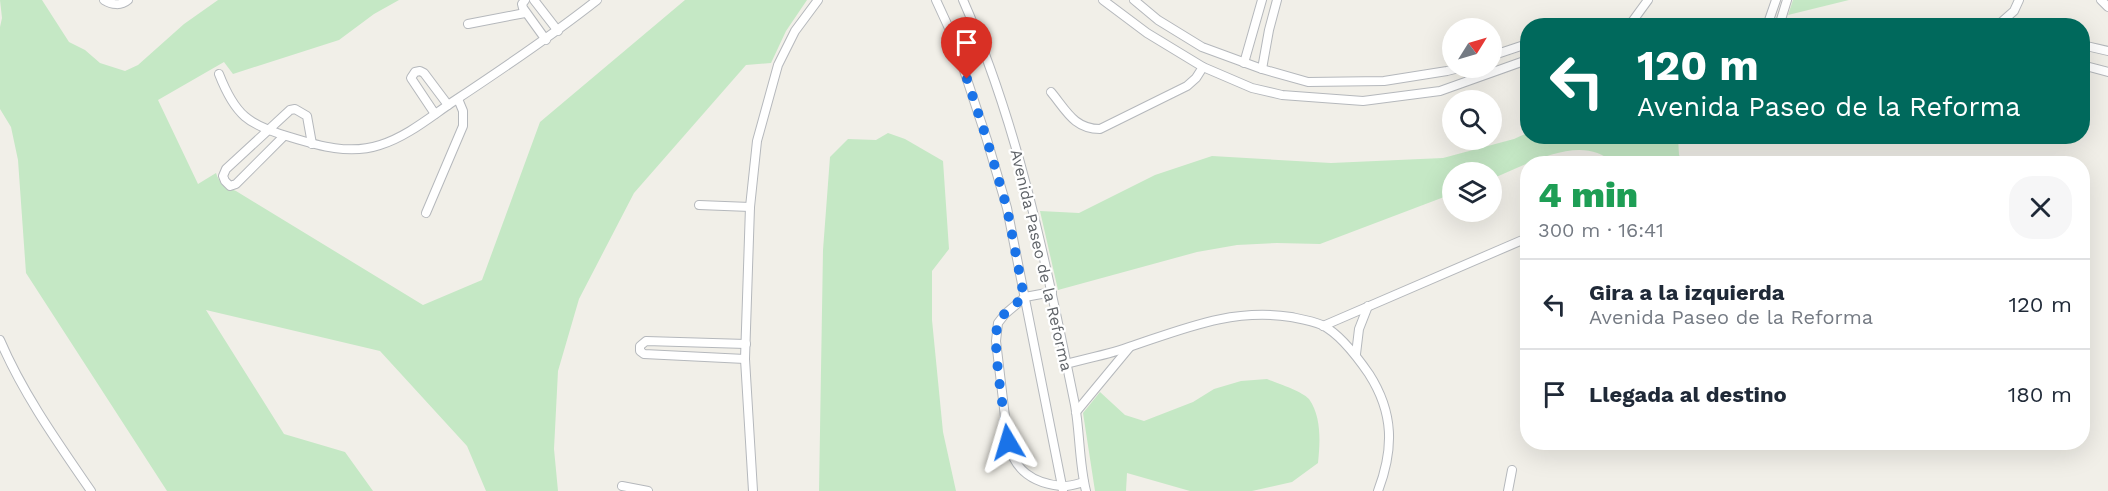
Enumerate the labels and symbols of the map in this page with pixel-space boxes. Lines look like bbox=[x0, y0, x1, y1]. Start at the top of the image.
pin bbox=[941, 17, 992, 79]
north arrow bbox=[1442, 18, 1502, 78]
street label: Avenida Paseo de la Reforma bbox=[1007, 147, 1076, 373]
position arrow bbox=[976, 410, 1040, 474]

